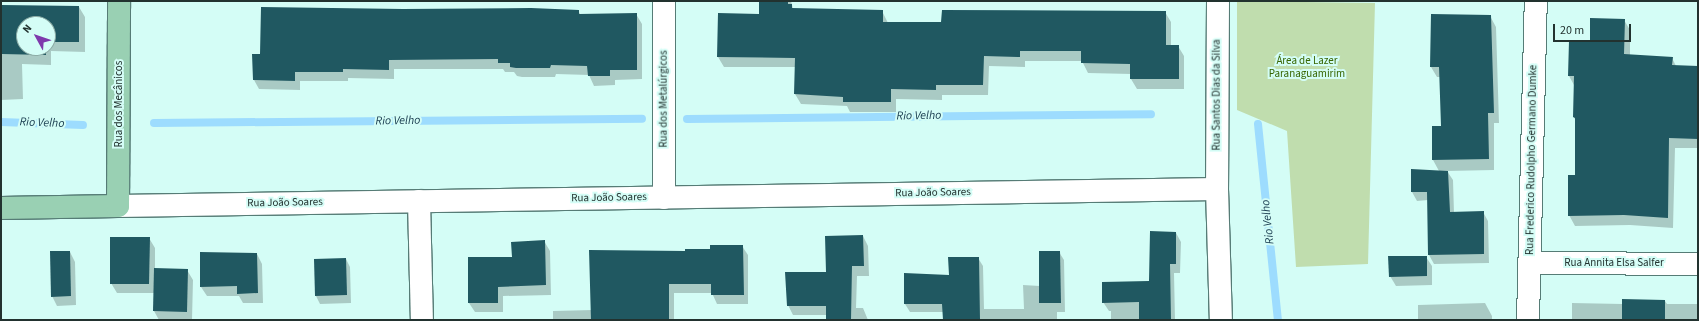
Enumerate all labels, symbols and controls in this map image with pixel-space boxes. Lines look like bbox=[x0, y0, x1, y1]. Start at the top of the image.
north arrow bbox=[16, 16, 56, 56]
scale bar bbox=[1555, 16, 1633, 42]
text: N bbox=[19, 21, 35, 36]
text: 20 m bbox=[1560, 22, 1584, 39]
street label: Rua Santos Dias da Silva bbox=[1210, 39, 1224, 151]
street label: Rua dos Metalúrgicos bbox=[657, 50, 671, 148]
park label: Área de Lazer Paranaguamirim bbox=[1269, 55, 1345, 81]
street label: Rua dos Mecânicos bbox=[112, 61, 126, 147]
street label: Rua Frederico Rudolpho Germano Dumke bbox=[1524, 65, 1540, 255]
water label: Rio Velho bbox=[896, 108, 942, 124]
water label: Rio Velho bbox=[375, 113, 421, 129]
water label: Rio Velho bbox=[19, 115, 65, 131]
street label: Rua João Soares bbox=[895, 186, 971, 200]
street label: Rua João Soares bbox=[571, 191, 647, 205]
street label: Rua João Soares bbox=[247, 196, 323, 210]
water label: Rio Velho bbox=[1258, 199, 1278, 245]
street label: Rua Annita Elsa Salfer bbox=[1564, 256, 1664, 270]

